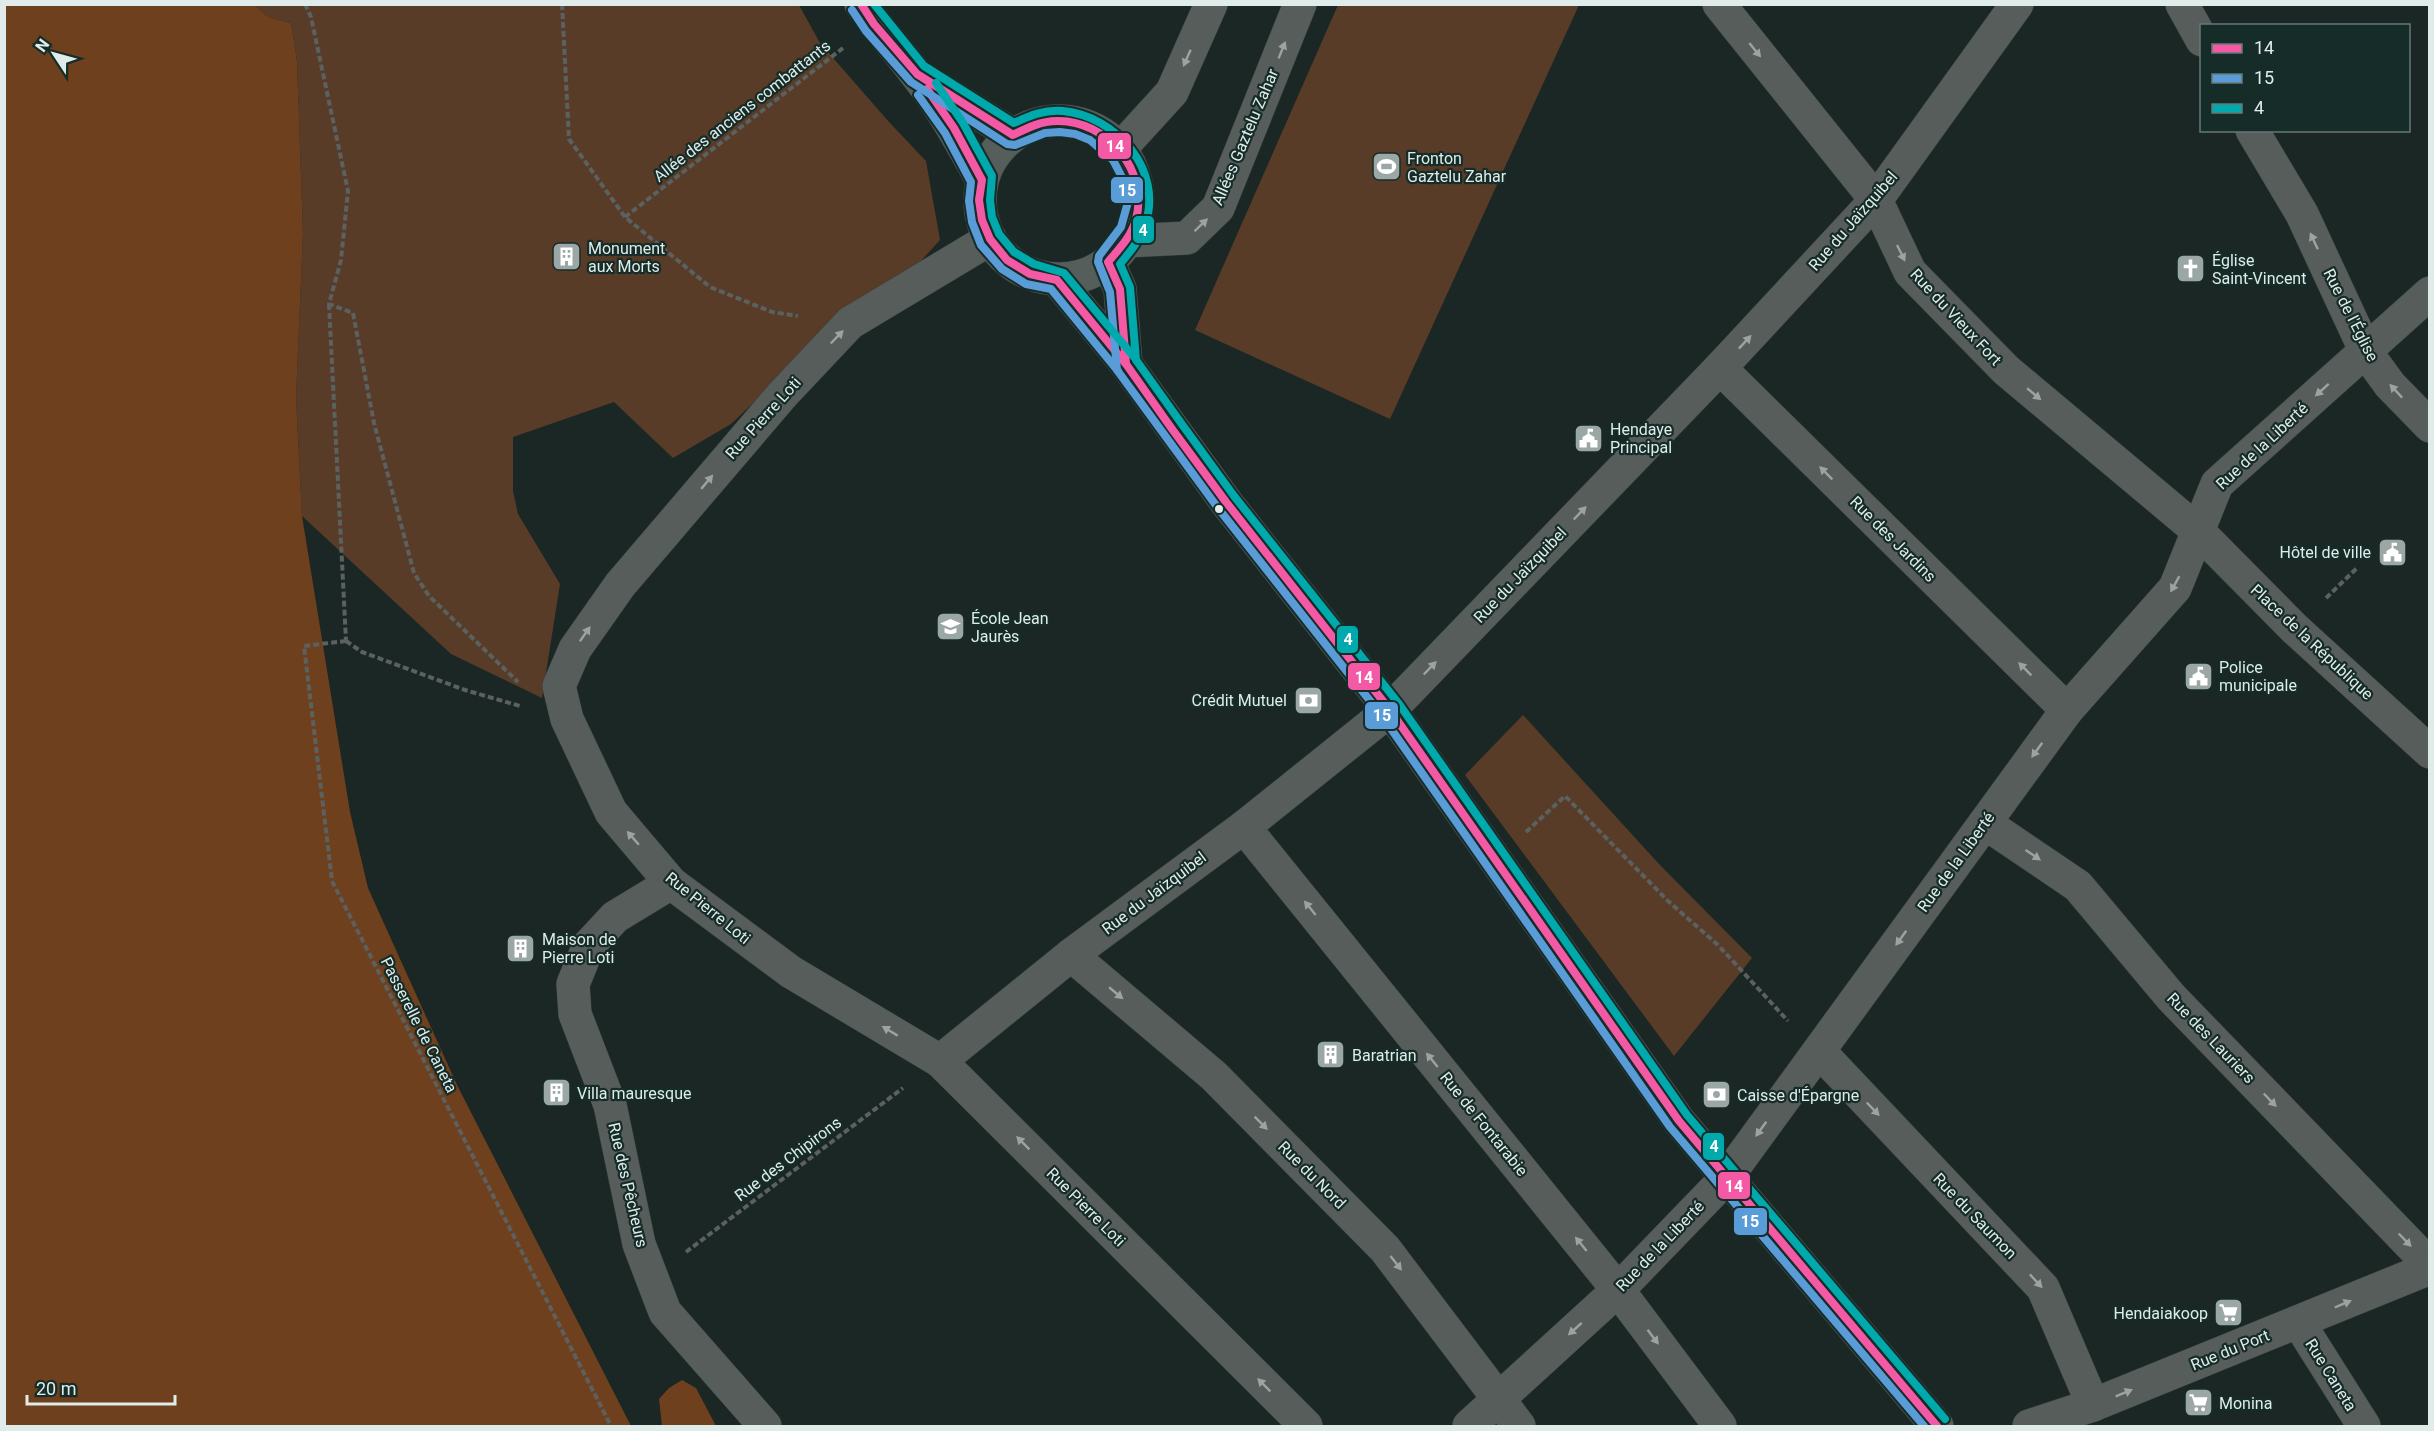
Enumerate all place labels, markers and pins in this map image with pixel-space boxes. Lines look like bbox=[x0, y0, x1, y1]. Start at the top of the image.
place label: Fronton Gaztelu Zahar bbox=[1407, 149, 1507, 186]
sports icon: Fronton Gaztelu Zahar bbox=[1370, 151, 1402, 183]
place label: Monument aux Morts bbox=[588, 239, 665, 276]
building icon: Monument aux Morts bbox=[551, 241, 583, 273]
place label: Église Saint-Vincent bbox=[2212, 251, 2306, 288]
church icon: Église Saint-Vincent bbox=[2175, 253, 2207, 285]
place label: Hendaye Principal bbox=[1610, 420, 1672, 457]
public building icon: Hendaye Principal bbox=[1573, 422, 1605, 454]
unlabelled marker bbox=[1213, 503, 1225, 515]
public building icon: Hôtel de ville bbox=[2376, 536, 2408, 568]
place label: Hôtel de ville bbox=[2280, 543, 2371, 562]
place label: École Jean Jaurès bbox=[971, 609, 1049, 646]
school or university icon: École Jean Jaurès bbox=[934, 611, 966, 643]
place label: Police municipale bbox=[2219, 658, 2297, 695]
public building icon: Police municipale bbox=[2182, 660, 2214, 692]
bank icon: Crédit Mutuel bbox=[1292, 684, 1324, 716]
place label: Crédit Mutuel bbox=[1191, 691, 1287, 710]
place label: Maison de Pierre Loti bbox=[542, 930, 616, 967]
building icon: Maison de Pierre Loti bbox=[505, 932, 537, 964]
building icon: Baratrian bbox=[1315, 1039, 1347, 1071]
place label: Baratrian bbox=[1352, 1046, 1417, 1065]
building icon: Villa mauresque bbox=[540, 1077, 572, 1109]
bank icon: Caisse d'Épargne bbox=[1700, 1079, 1732, 1111]
place label: Villa mauresque bbox=[577, 1084, 692, 1103]
place label: Caisse d'Épargne bbox=[1737, 1086, 1859, 1105]
supermarket icon: Hendaiakoop bbox=[2213, 1297, 2245, 1329]
place label: Hendaiakoop bbox=[2114, 1304, 2208, 1323]
supermarket icon: Monina bbox=[2182, 1387, 2214, 1419]
place label: Monina bbox=[2219, 1394, 2272, 1413]

